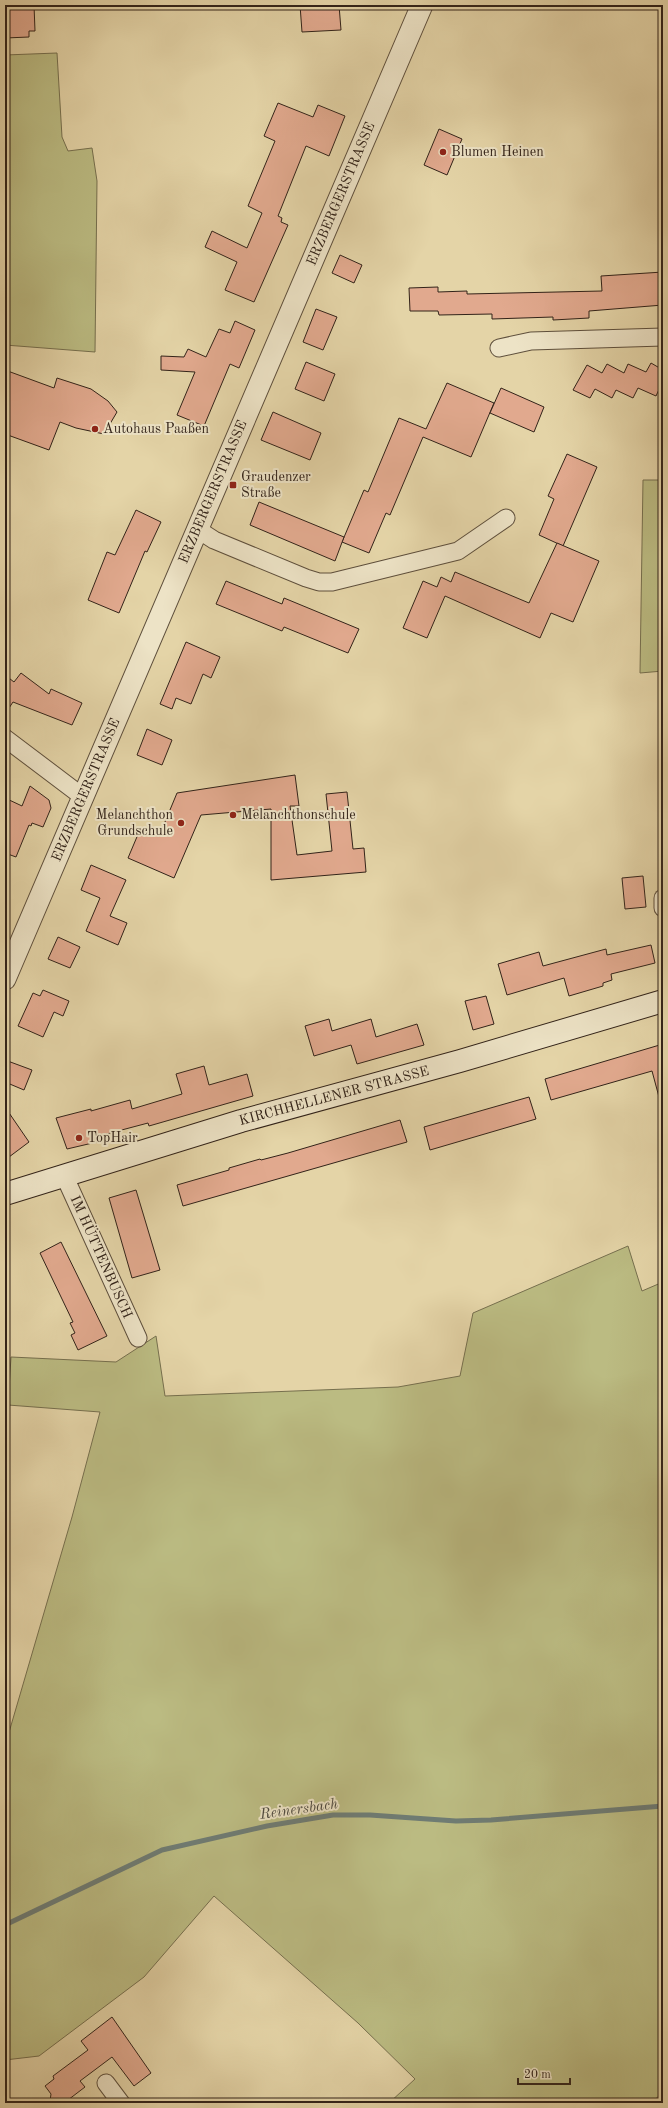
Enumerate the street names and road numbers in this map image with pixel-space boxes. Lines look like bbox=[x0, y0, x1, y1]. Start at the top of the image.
street label: ERZBERGERSTRASSE bbox=[304, 120, 378, 268]
street label: ERZBERGERSTRASSE bbox=[176, 418, 250, 566]
street label: ERZBERGERSTRASSE bbox=[49, 716, 123, 864]
street label: KIRCHHELLENER STRASSE bbox=[237, 1064, 431, 1128]
street label: IM HÜTTENBUSCH bbox=[68, 1192, 137, 1321]

